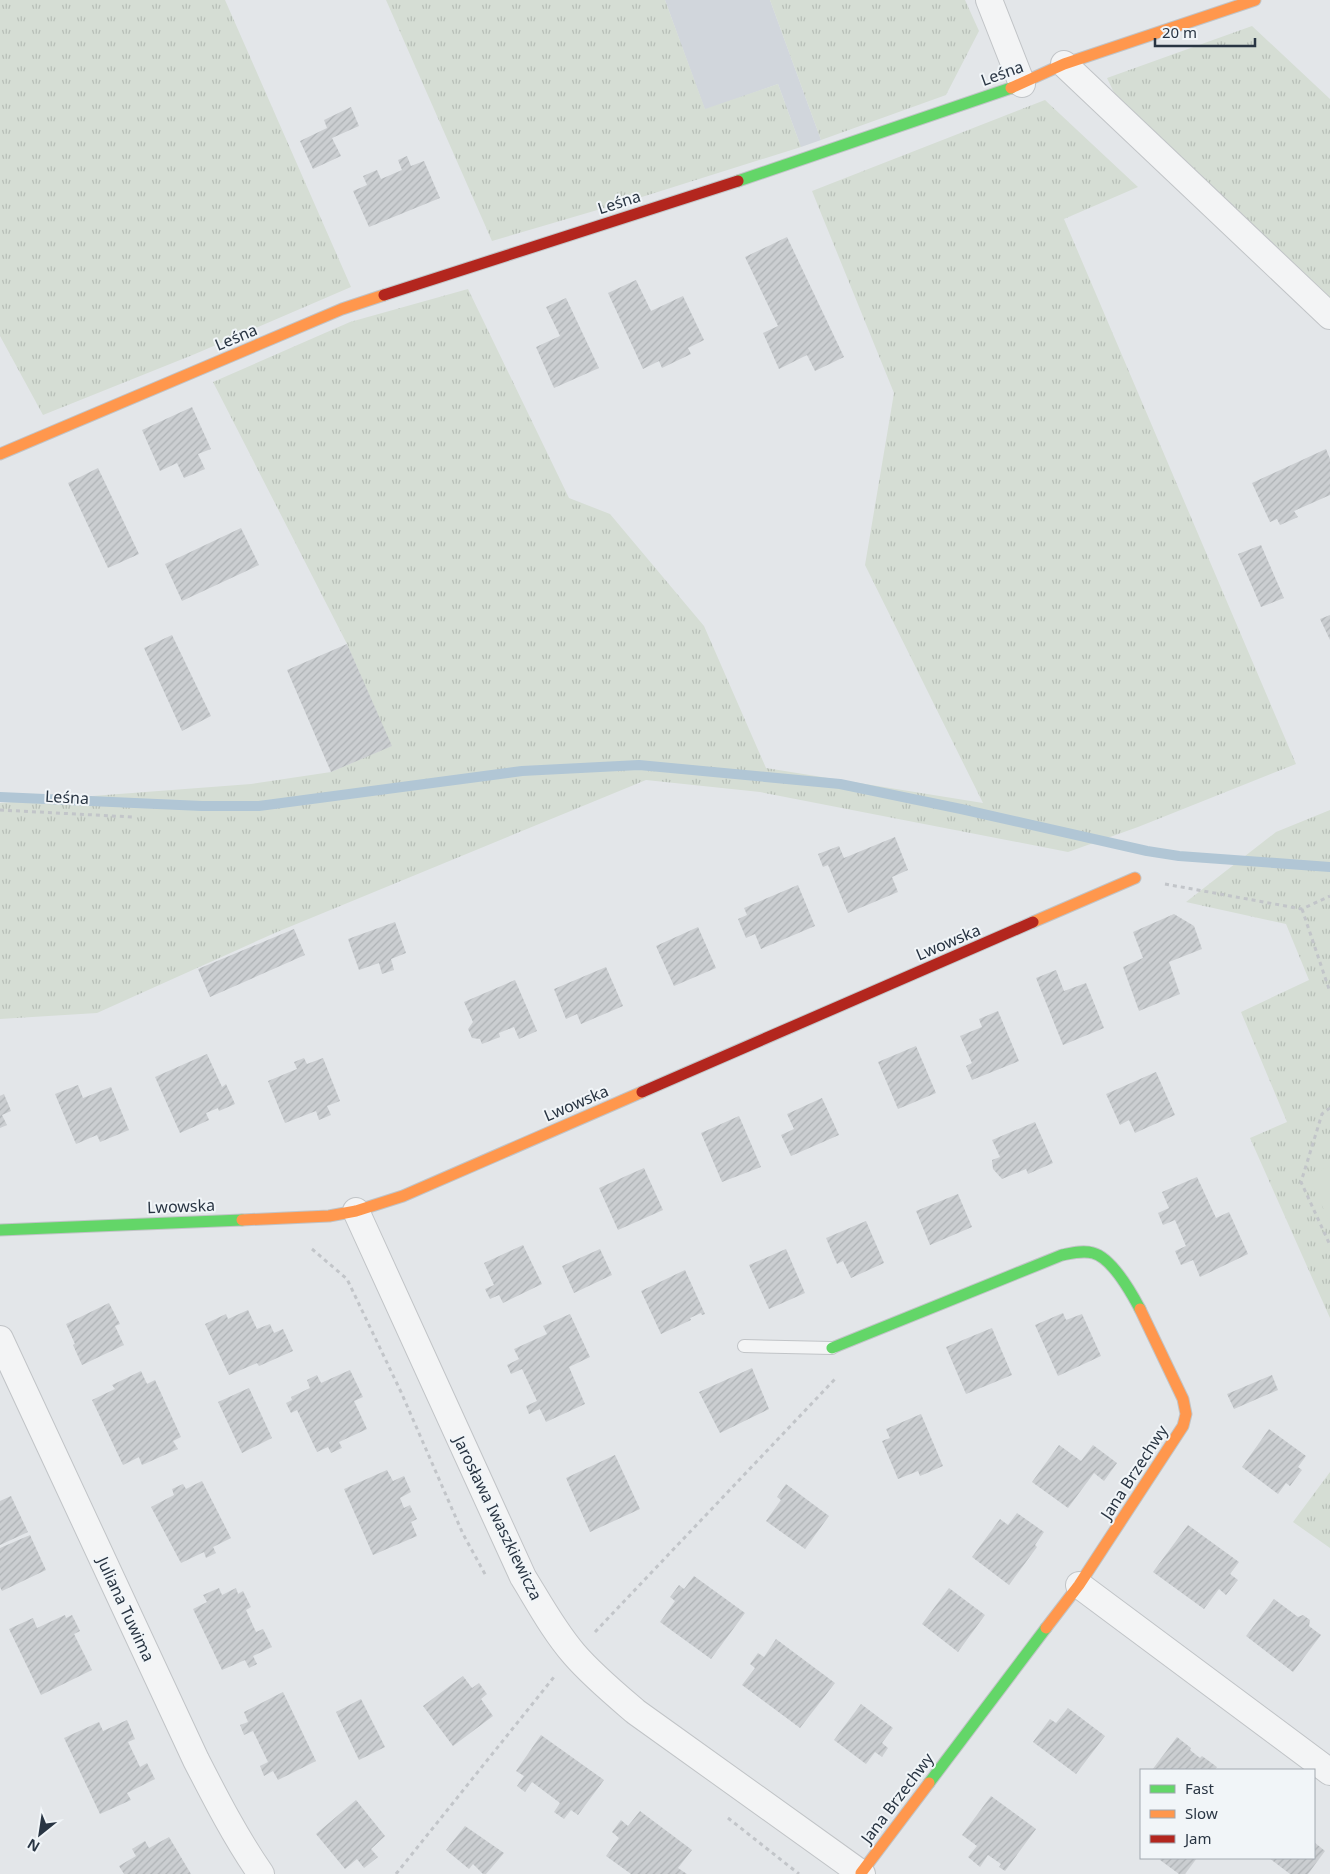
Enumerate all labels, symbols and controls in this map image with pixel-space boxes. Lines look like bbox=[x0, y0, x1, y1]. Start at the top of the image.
scale bar bbox=[1155, 15, 1255, 47]
text: 20 m bbox=[1162, 22, 1197, 42]
street label: Leśna bbox=[978, 55, 1026, 91]
street label: Leśna bbox=[595, 185, 643, 219]
street label: Leśna bbox=[211, 318, 261, 356]
street label: Leśna bbox=[44, 785, 90, 809]
street label: Lwowska bbox=[912, 919, 984, 965]
street label: Lwowska bbox=[540, 1080, 612, 1126]
street label: Lwowska bbox=[147, 1194, 215, 1218]
street label: Jana Brzechwy bbox=[1094, 1420, 1173, 1525]
street label: Jarosława Iwaszkiewicza bbox=[448, 1430, 547, 1604]
street label: Juliana Tuwima bbox=[91, 1551, 160, 1665]
street label: Jana Brzechwy bbox=[854, 1747, 939, 1849]
legend bbox=[1140, 1769, 1315, 1859]
text: Fast bbox=[1185, 1778, 1214, 1798]
text: Slow bbox=[1185, 1803, 1218, 1823]
north arrow bbox=[15, 1809, 65, 1859]
text: Jam bbox=[1183, 1828, 1212, 1848]
text: N bbox=[24, 1835, 43, 1857]

